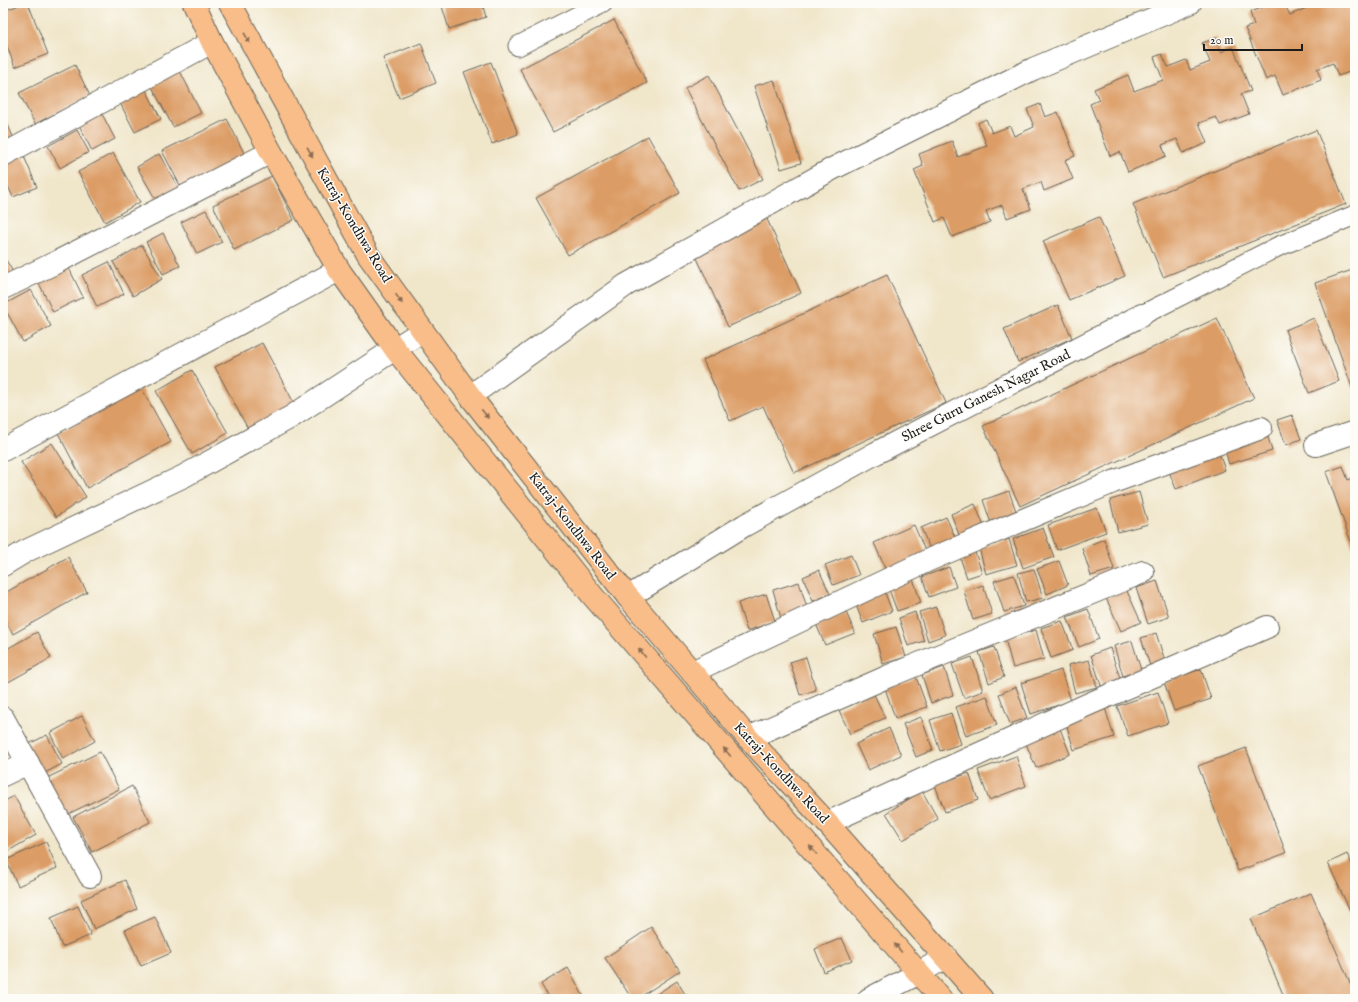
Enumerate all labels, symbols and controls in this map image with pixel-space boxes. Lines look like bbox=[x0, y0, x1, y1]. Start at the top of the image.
scale bar bbox=[1204, 26, 1302, 52]
one-way arrow bbox=[244, 32, 251, 44]
text: 20 m bbox=[1210, 33, 1233, 48]
one-way arrow bbox=[307, 146, 313, 157]
street label: Katraj-Kondhwa Road bbox=[312, 164, 396, 287]
one-way arrow bbox=[395, 293, 403, 304]
street label: Shree Guru Ganesh Nagar Road bbox=[898, 345, 1074, 447]
one-way arrow bbox=[480, 409, 489, 420]
street label: Katraj-Kondhwa Road bbox=[524, 469, 620, 584]
one-way arrow bbox=[638, 648, 647, 659]
street label: Katraj-Kondhwa Road bbox=[730, 719, 833, 828]
one-way arrow bbox=[723, 746, 732, 757]
one-way arrow bbox=[808, 845, 817, 855]
one-way arrow bbox=[893, 943, 902, 954]

